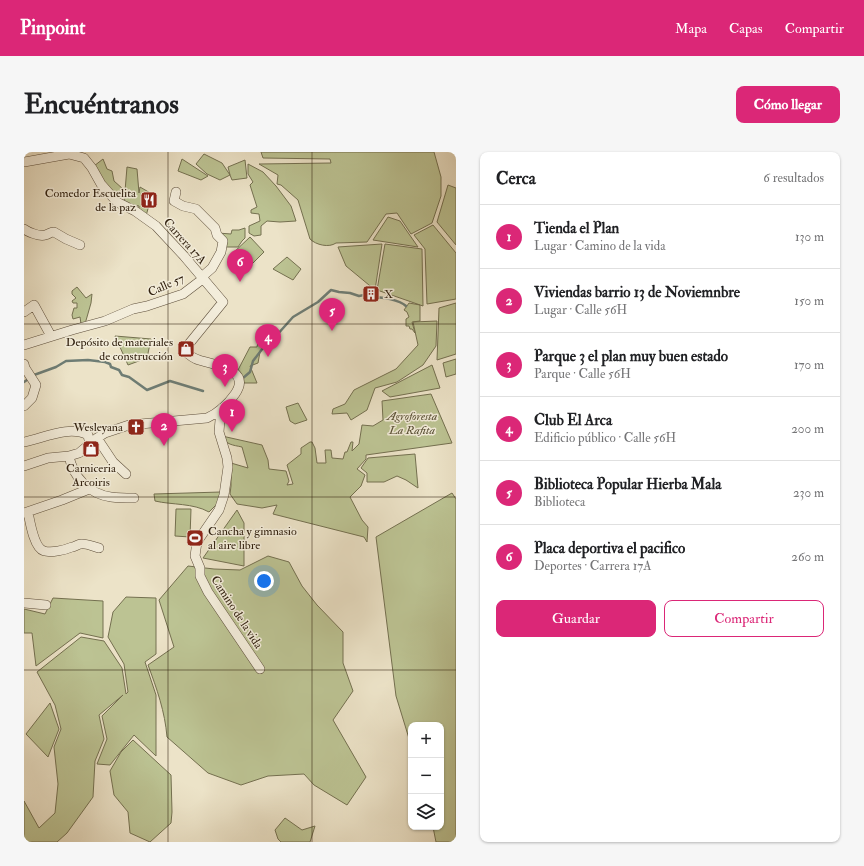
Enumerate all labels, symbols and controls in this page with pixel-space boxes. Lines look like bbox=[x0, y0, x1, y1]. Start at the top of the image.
text: Pinpoint bbox=[20, 16, 85, 40]
text: Mapa bbox=[675, 20, 707, 37]
text: Capas bbox=[729, 20, 763, 37]
text: Compartir bbox=[785, 20, 844, 37]
button: Cómo llegar bbox=[736, 86, 840, 123]
text: Encuéntranos bbox=[24, 87, 179, 122]
text: Cerca bbox=[496, 168, 536, 189]
text: 6 resultados bbox=[763, 170, 824, 186]
place label: Comedor Escuelita de la paz bbox=[45, 186, 137, 215]
restaurant icon: Comedor Escuelita de la paz bbox=[139, 190, 159, 210]
street label: Carrera 17A bbox=[160, 215, 210, 268]
text: Tienda el Plan bbox=[534, 219, 619, 238]
text: 1 bbox=[507, 229, 511, 245]
text: 130 m bbox=[795, 229, 824, 245]
text: Lugar · Camino de la vida bbox=[534, 238, 666, 254]
pin: 6 bbox=[227, 249, 253, 282]
street label: Calle 57 bbox=[146, 271, 187, 300]
text: Viviendas barrio 13 de Noviemnbre bbox=[534, 283, 740, 302]
building icon: X bbox=[361, 284, 381, 304]
place label: X bbox=[384, 287, 394, 302]
text: 2 bbox=[506, 293, 512, 309]
text: 150 m bbox=[794, 293, 824, 309]
pin: 5 bbox=[319, 298, 345, 331]
text: Lugar · Calle 56H bbox=[534, 302, 627, 318]
pin: 4 bbox=[255, 324, 281, 357]
place label: Depósito de materiales de construcción bbox=[66, 335, 173, 364]
shop icon: Depósito de materiales de construcción bbox=[176, 339, 196, 359]
text: Parque 3 el plan muy buen estado bbox=[534, 347, 728, 366]
pin: 3 bbox=[212, 354, 238, 387]
text: 3 bbox=[507, 357, 512, 373]
text: 170 m bbox=[794, 357, 824, 373]
text: Parque · Calle 56H bbox=[534, 366, 631, 382]
pin: 1 bbox=[219, 399, 245, 432]
park label: Agroforesta La Rafita bbox=[385, 409, 438, 438]
text: Club El Arca bbox=[534, 411, 612, 430]
pin: 2 bbox=[151, 413, 177, 446]
church icon: Wesleyana bbox=[126, 417, 146, 437]
place label: Wesleyana bbox=[72, 420, 124, 435]
text: 4 bbox=[505, 421, 513, 437]
text: 200 m bbox=[791, 421, 824, 437]
text: Edificio público · Calle 56H bbox=[534, 430, 676, 446]
shop icon: Carniceria Arcoiris bbox=[81, 439, 101, 459]
place label: Carniceria Arcoiris bbox=[66, 461, 117, 490]
text: Biblioteca Popular Hierba Mala bbox=[534, 475, 721, 494]
text: 5 bbox=[506, 485, 512, 501]
text: 230 m bbox=[793, 485, 824, 501]
text: Biblioteca bbox=[534, 494, 585, 510]
place label: Cancha y gimnasio al aire libre bbox=[208, 524, 297, 553]
sports icon: Cancha y gimnasio al aire libre bbox=[185, 528, 205, 548]
text: Placa deportiva el pacifico bbox=[534, 539, 685, 558]
text: 6 bbox=[506, 549, 512, 565]
text: 260 m bbox=[791, 549, 824, 565]
text: Deportes · Carrera 17A bbox=[534, 558, 652, 574]
your location bbox=[254, 571, 274, 591]
street label: Camino de la vida bbox=[207, 573, 266, 652]
button: Guardar bbox=[496, 600, 656, 637]
button: Compartir bbox=[664, 600, 824, 637]
map controls bbox=[408, 722, 444, 830]
button: + bbox=[408, 722, 444, 758]
button: − bbox=[408, 758, 444, 794]
button: layers bbox=[408, 794, 444, 830]

